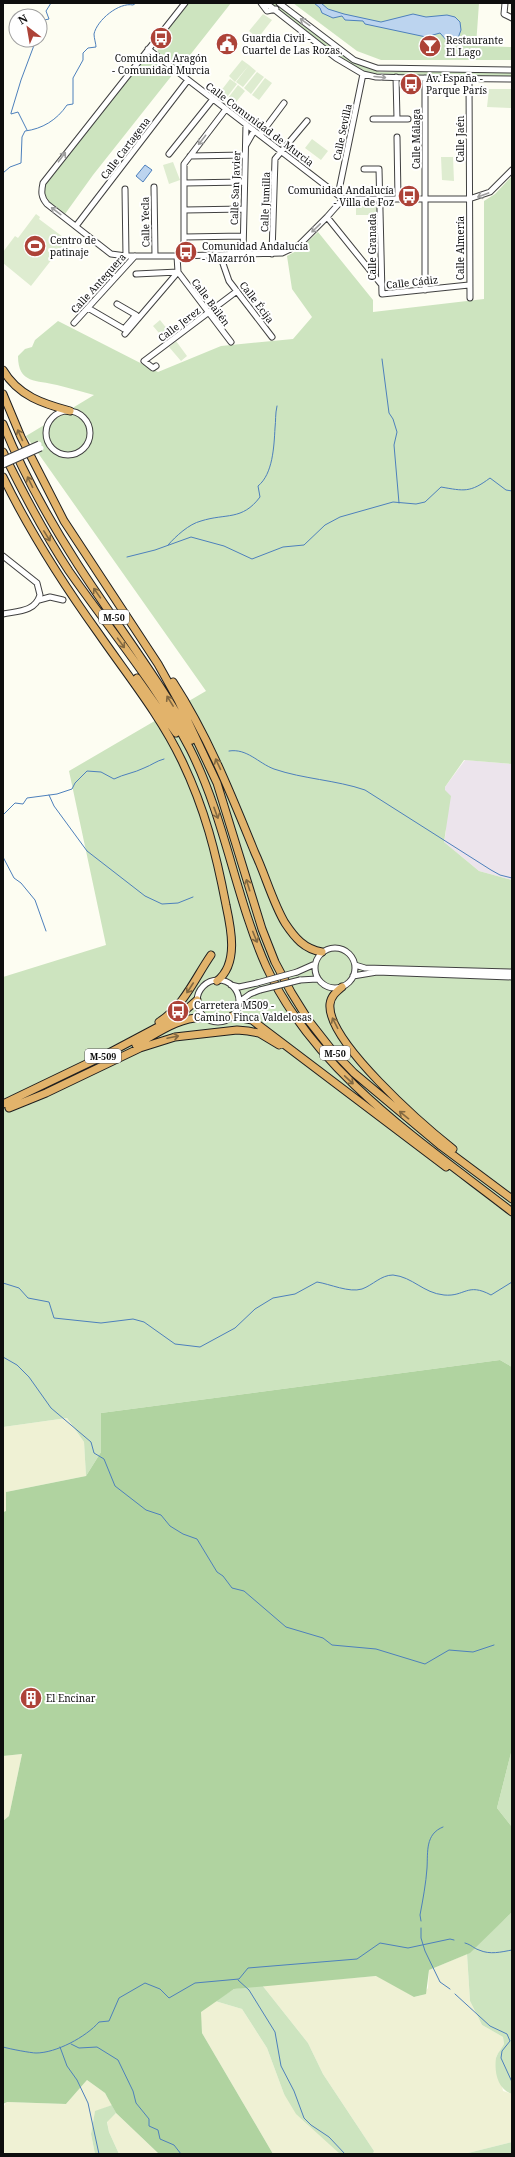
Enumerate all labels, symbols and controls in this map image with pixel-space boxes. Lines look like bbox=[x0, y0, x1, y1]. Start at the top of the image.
north arrow bbox=[8, 8, 48, 48]
text: N bbox=[15, 10, 30, 28]
one-way arrow bbox=[300, 18, 311, 27]
bus stop icon: Comunidad Aragón - Comunidad Murcia bbox=[148, 25, 174, 51]
public building icon: Guardia Civil - Cuartel de Las Rozas. bbox=[214, 31, 240, 57]
place label: Guardia Civil - Cuartel de Las Rozas. bbox=[242, 31, 343, 57]
bar icon: Restaurante El Lago bbox=[417, 33, 443, 59]
place label: Restaurante El Lago bbox=[446, 33, 503, 59]
place label: Comunidad Aragón - Comunidad Murcia bbox=[112, 51, 210, 77]
bus stop icon: Av. España - Parque París bbox=[398, 71, 424, 97]
place label: Av. España - Parque París bbox=[426, 71, 487, 97]
one-way arrow bbox=[373, 73, 386, 80]
street label: Calle Comunidad de Murcia bbox=[203, 79, 317, 170]
street label: Calle Sevilla bbox=[329, 102, 355, 162]
street label: Calle Málaga bbox=[409, 108, 423, 169]
street label: Calle Cartagena bbox=[97, 114, 153, 182]
street label: Calle Jaén bbox=[453, 115, 467, 162]
one-way arrow bbox=[197, 134, 206, 145]
street label: Calle San Javier bbox=[227, 150, 243, 225]
one-way arrow bbox=[58, 152, 67, 163]
street label: Calle Jumilla bbox=[257, 171, 273, 232]
place label: Comunidad Andalucía - Villa de Foz bbox=[288, 183, 394, 209]
bus stop icon: Comunidad Andalucía - Villa de Foz bbox=[396, 183, 422, 209]
one-way arrow bbox=[477, 191, 489, 199]
street label: Calle Yecla bbox=[138, 196, 152, 247]
one-way arrow bbox=[51, 207, 62, 215]
street label: Calle Granada bbox=[365, 213, 379, 281]
street label: Calle Almería bbox=[453, 215, 467, 280]
one-way arrow bbox=[311, 223, 321, 233]
sports icon: Centro de patinaje bbox=[22, 233, 48, 259]
place label: Centro de patinaje bbox=[50, 233, 96, 259]
bus stop icon: Comunidad Andalucía - Mazarrón bbox=[173, 239, 199, 265]
place label: Comunidad Andalucía - Mazarrón bbox=[202, 239, 309, 265]
street label: Calle Antequera bbox=[67, 250, 129, 316]
street label: Calle Cádiz bbox=[385, 272, 439, 292]
street label: Calle Bailén bbox=[188, 275, 234, 329]
street label: Calle Écija bbox=[237, 278, 278, 326]
street label: Calle Jerez bbox=[155, 303, 203, 345]
one-way arrow bbox=[16, 430, 23, 442]
one-way arrow bbox=[26, 477, 33, 489]
one-way arrow bbox=[43, 530, 51, 541]
one-way arrow bbox=[93, 588, 101, 599]
road number: M-50 bbox=[99, 610, 129, 624]
one-way arrow bbox=[117, 637, 125, 648]
one-way arrow bbox=[166, 695, 174, 707]
one-way arrow bbox=[214, 759, 221, 771]
one-way arrow bbox=[213, 807, 221, 819]
one-way arrow bbox=[244, 879, 251, 892]
one-way arrow bbox=[251, 931, 259, 943]
one-way arrow bbox=[186, 982, 194, 993]
bus stop icon: Carretera M509 - Camino Finca Valdelosas bbox=[165, 998, 191, 1024]
place label: Carretera M509 - Camino Finca Valdelosas bbox=[194, 998, 312, 1024]
one-way arrow bbox=[331, 1018, 339, 1030]
one-way arrow bbox=[166, 1033, 179, 1041]
road number: M-50 bbox=[320, 1046, 350, 1060]
road number: M-509 bbox=[85, 1049, 121, 1063]
one-way arrow bbox=[344, 1075, 354, 1084]
one-way arrow bbox=[398, 1111, 409, 1120]
building icon: El Encinar bbox=[18, 1685, 44, 1711]
place label: El Encinar bbox=[46, 1691, 96, 1705]

